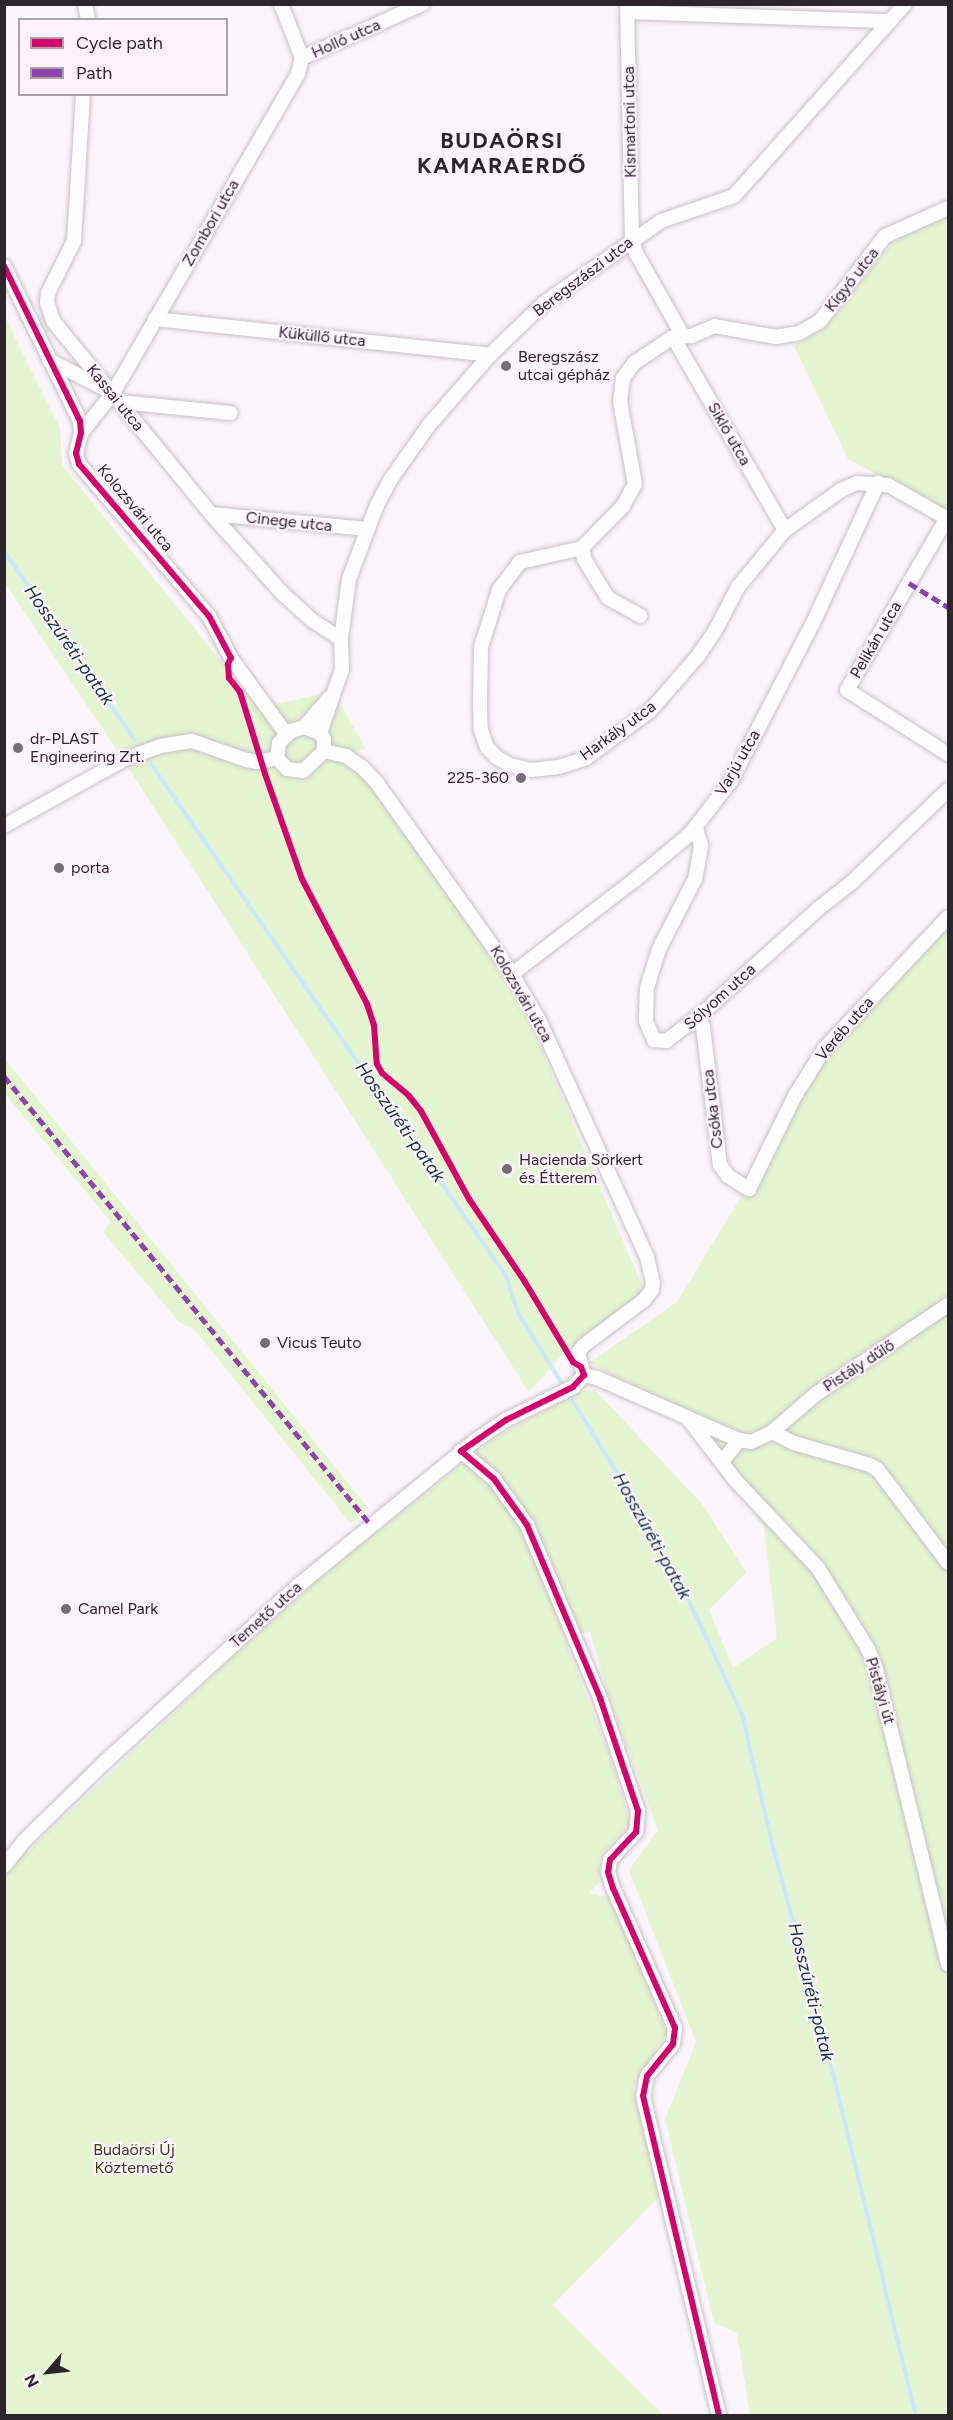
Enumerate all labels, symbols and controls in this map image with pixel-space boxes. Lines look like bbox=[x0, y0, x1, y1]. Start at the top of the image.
street label: Holló utca bbox=[309, 15, 383, 63]
legend bbox=[18, 18, 228, 96]
text: Cycle path bbox=[76, 32, 163, 54]
text: Path bbox=[76, 62, 112, 84]
street label: Kismartoni utca bbox=[619, 66, 641, 178]
district label: BUDAÖRSI KAMARAERDŐ bbox=[417, 127, 587, 178]
street label: Zombori utca bbox=[179, 176, 243, 270]
street label: Beregszászi utca bbox=[529, 233, 637, 321]
street label: Kígyó utca bbox=[821, 244, 883, 316]
street label: Küküllő utca bbox=[278, 323, 366, 351]
place label: Beregszász utcai gépház bbox=[518, 347, 610, 385]
marker: Beregszász utcai gépház bbox=[499, 359, 513, 373]
street label: Kassai utca bbox=[82, 361, 148, 435]
street label: Sikló utca bbox=[703, 399, 755, 469]
street label: Kolozsvári utca bbox=[93, 460, 177, 556]
street label: Cinege utca bbox=[245, 508, 333, 536]
water label: Hosszúréti-patak bbox=[19, 581, 119, 709]
street label: Pelikán utca bbox=[846, 598, 906, 682]
street label: Harkály utca bbox=[576, 697, 660, 765]
street label: Varjú utca bbox=[711, 727, 765, 799]
place label: dr-PLAST Engineering Zrt. bbox=[30, 729, 144, 767]
marker: dr-PLAST Engineering Zrt. bbox=[11, 741, 25, 755]
place label: 225-360 bbox=[447, 768, 509, 788]
marker: 225-360 bbox=[514, 771, 528, 785]
place label: porta bbox=[71, 858, 109, 878]
marker: porta bbox=[52, 861, 66, 875]
street label: Kolozsvári utca bbox=[486, 942, 556, 1046]
street label: Sólyom utca bbox=[680, 960, 760, 1034]
street label: Veréb utca bbox=[812, 993, 878, 1065]
water label: Hosszúréti-patak bbox=[350, 1058, 450, 1186]
street label: Csóka utca bbox=[699, 1068, 727, 1150]
place label: Hacienda Sörkert és Étterem bbox=[519, 1150, 643, 1188]
marker: Hacienda Sörkert és Étterem bbox=[500, 1162, 514, 1176]
place label: Vicus Teuto bbox=[277, 1333, 362, 1353]
marker: Vicus Teuto bbox=[258, 1336, 272, 1350]
street label: Pistály dűlő bbox=[820, 1336, 898, 1396]
water label: Hosszúréti-patak bbox=[608, 1469, 696, 1603]
street label: Temető utca bbox=[226, 1578, 306, 1652]
place label: Camel Park bbox=[78, 1599, 158, 1619]
marker: Camel Park bbox=[59, 1602, 73, 1616]
street label: Pistályi út bbox=[861, 1655, 899, 1727]
water label: Hosszúréti-patak bbox=[783, 1921, 839, 2063]
park label: Budaörsi Új Köztemető bbox=[93, 2140, 175, 2178]
north arrow bbox=[18, 2342, 78, 2402]
text: N bbox=[20, 2371, 43, 2391]

